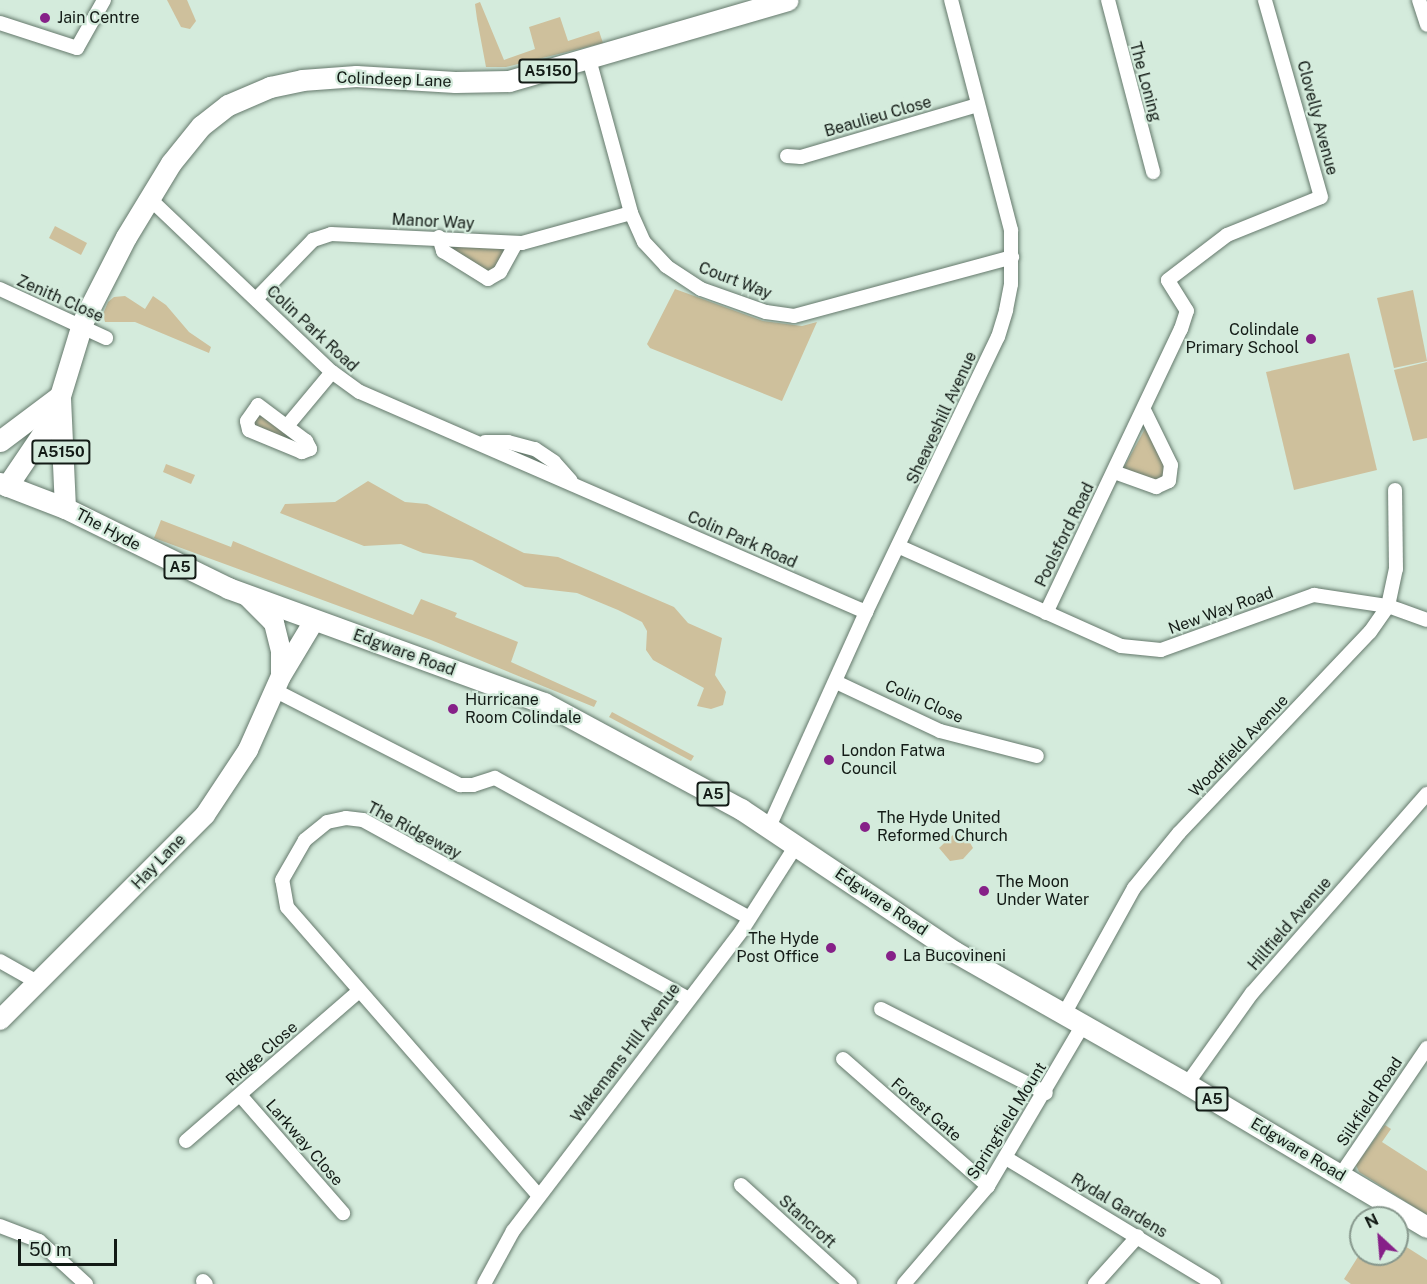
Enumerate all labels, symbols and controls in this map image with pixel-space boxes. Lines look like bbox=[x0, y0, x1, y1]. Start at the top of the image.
place label: Jain Centre bbox=[57, 8, 140, 28]
marker: Jain Centre bbox=[38, 11, 52, 25]
street label: The Loning bbox=[1125, 40, 1165, 124]
road number: A5150 bbox=[518, 59, 578, 83]
street label: Clovelly Avenue bbox=[1292, 59, 1342, 177]
street label: Colindeep Lane bbox=[336, 68, 452, 92]
street label: Beaulieu Close bbox=[822, 93, 934, 141]
street label: Manor Way bbox=[391, 210, 475, 234]
street label: Court Way bbox=[696, 258, 774, 304]
street label: Zenith Close bbox=[14, 271, 106, 327]
street label: Colin Park Road bbox=[262, 282, 362, 376]
place label: Colindale Primary School bbox=[1185, 320, 1299, 358]
marker: Colindale Primary School bbox=[1304, 332, 1318, 346]
street label: Sheaveshill Avenue bbox=[903, 349, 981, 487]
road number: A5150 bbox=[31, 440, 91, 464]
street label: Poolsford Road bbox=[1031, 480, 1099, 590]
street label: The Hyde bbox=[72, 505, 144, 555]
street label: Colin Park Road bbox=[684, 507, 800, 573]
road number: A5 bbox=[162, 555, 198, 579]
street label: New Way Road bbox=[1166, 583, 1276, 639]
street label: Edgware Road bbox=[350, 626, 458, 680]
street label: Colin Close bbox=[882, 676, 966, 728]
place label: Hurricane Room Colindale bbox=[465, 690, 581, 728]
street label: Woodfield Avenue bbox=[1185, 691, 1293, 801]
marker: Hurricane Room Colindale bbox=[446, 702, 460, 716]
place label: London Fatwa Council bbox=[841, 741, 945, 779]
marker: London Fatwa Council bbox=[822, 753, 836, 767]
road number: A5 bbox=[695, 782, 731, 806]
street label: The Ridgeway bbox=[364, 798, 464, 864]
place label: The Hyde United Reformed Church bbox=[877, 808, 1008, 846]
marker: The Hyde United Reformed Church bbox=[858, 820, 872, 834]
street label: Hay Lane bbox=[128, 830, 190, 894]
street label: Edgware Road bbox=[831, 864, 931, 940]
place label: The Moon Under Water bbox=[996, 872, 1090, 910]
street label: Hillfield Avenue bbox=[1244, 873, 1336, 975]
marker: The Moon Under Water bbox=[977, 884, 991, 898]
place label: The Hyde Post Office bbox=[736, 929, 819, 967]
marker: The Hyde Post Office bbox=[824, 941, 838, 955]
place label: La Bucovineni bbox=[903, 946, 1006, 966]
marker: La Bucovineni bbox=[884, 949, 898, 963]
street label: Wakemans Hill Avenue bbox=[567, 980, 685, 1126]
street label: Ridge Close bbox=[222, 1018, 302, 1090]
street label: Silkfield Road bbox=[1333, 1054, 1407, 1150]
street label: Springfield Mount bbox=[963, 1059, 1051, 1183]
street label: Forest Gate bbox=[887, 1074, 965, 1146]
road number: A5 bbox=[1194, 1087, 1230, 1111]
street label: Larkway Close bbox=[261, 1096, 347, 1190]
street label: Edgware Road bbox=[1247, 1114, 1349, 1186]
street label: Rydal Gardens bbox=[1067, 1170, 1171, 1242]
street label: Stancroft bbox=[775, 1191, 839, 1253]
north arrow bbox=[1349, 1206, 1409, 1266]
text: N bbox=[1362, 1210, 1382, 1232]
scale bar bbox=[21, 1227, 120, 1265]
text: 50 m bbox=[29, 1239, 72, 1260]

